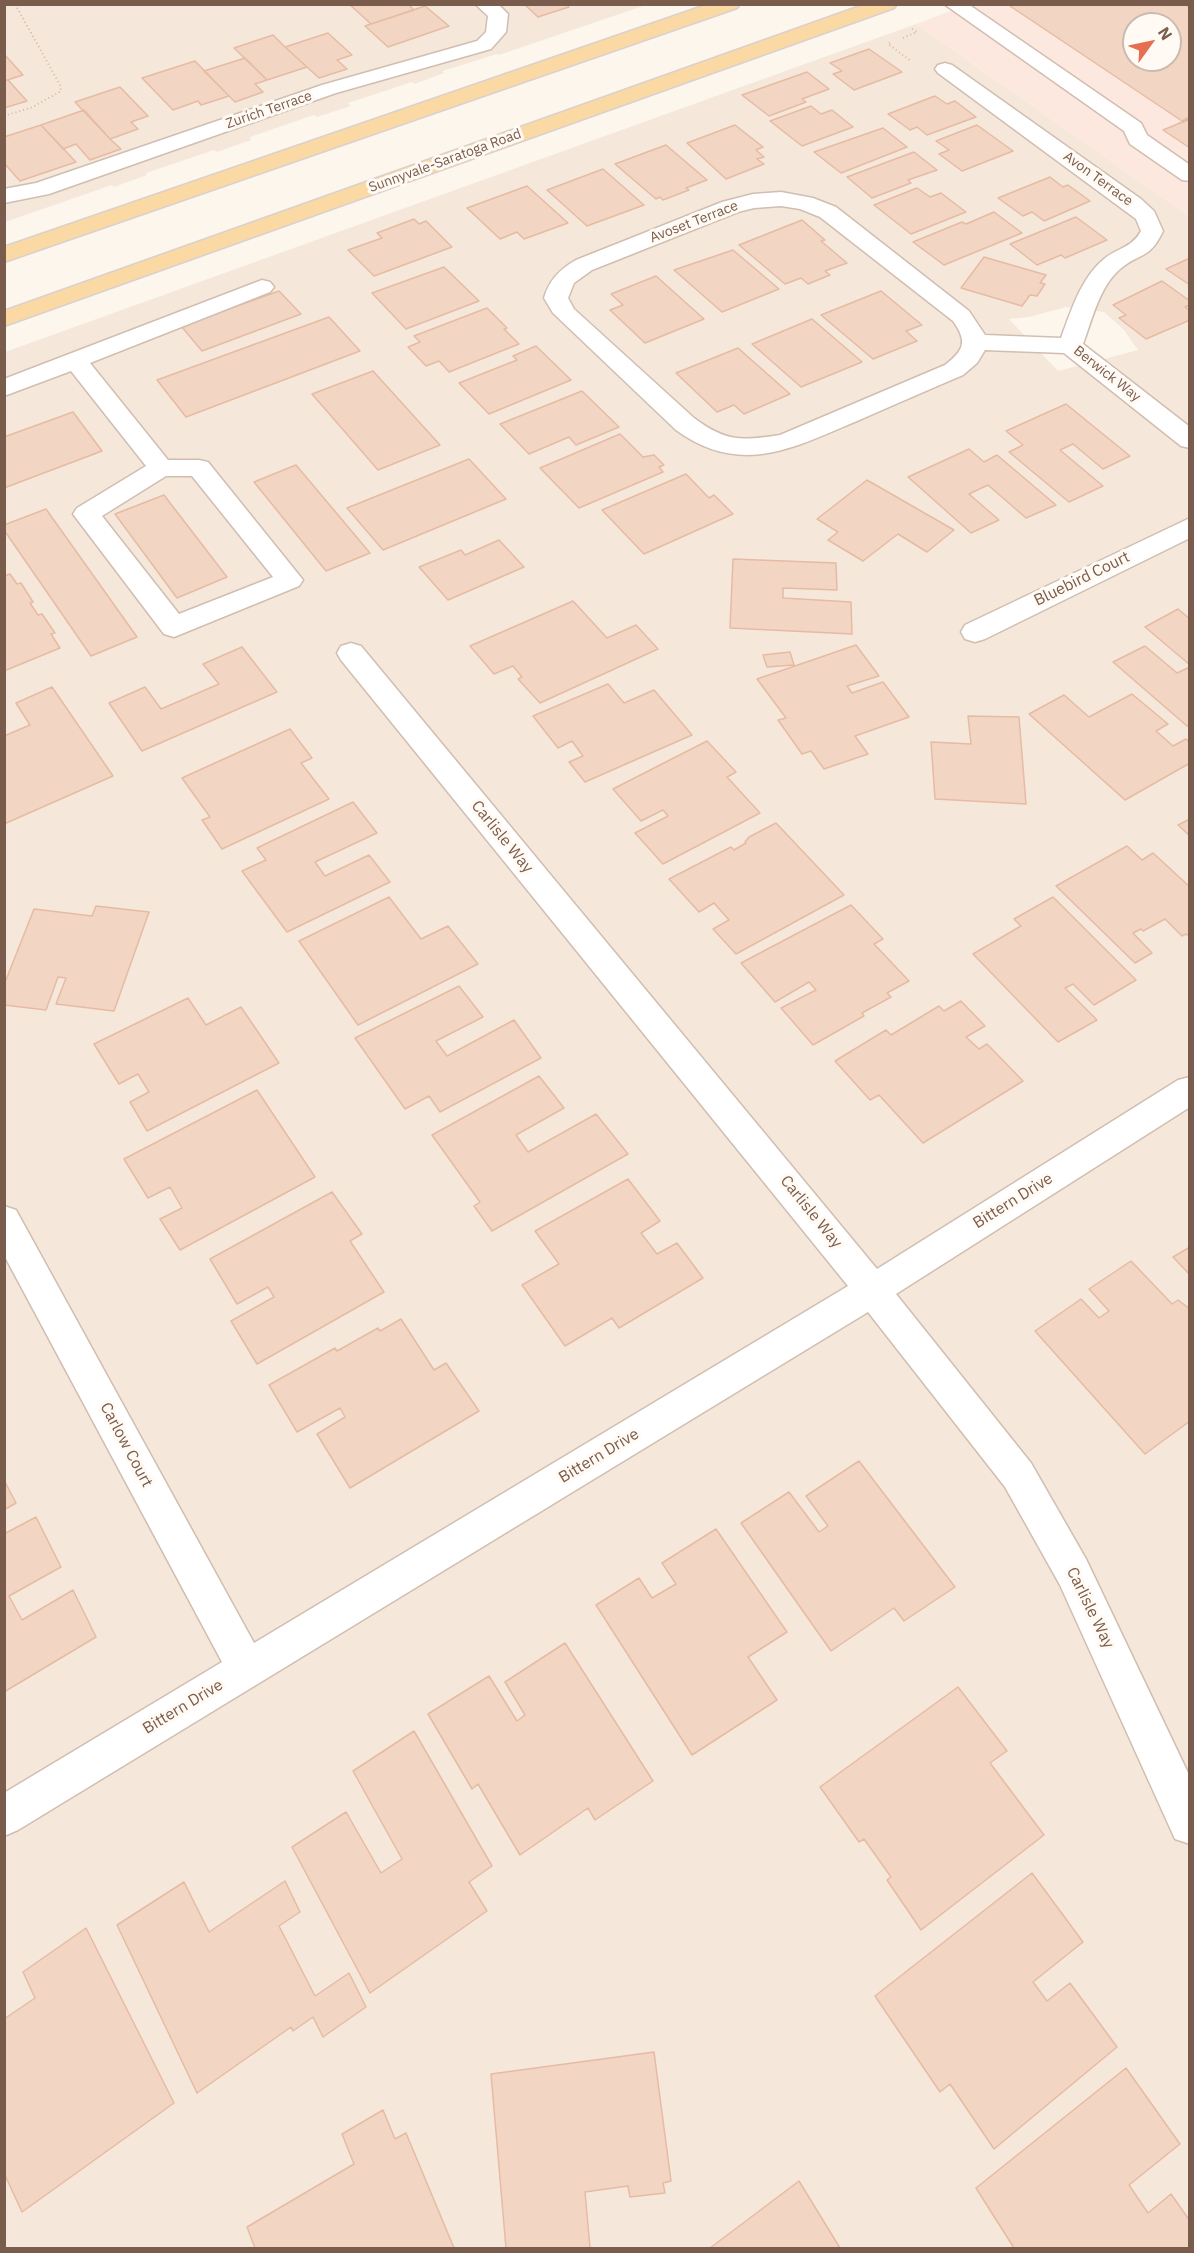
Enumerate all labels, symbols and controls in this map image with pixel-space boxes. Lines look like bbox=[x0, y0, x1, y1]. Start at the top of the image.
north arrow bbox=[1122, 12, 1182, 72]
text: N bbox=[1154, 23, 1177, 44]
street label: Zurich Terrace bbox=[224, 87, 314, 133]
street label: Sunnyvale-Saratoga Road bbox=[366, 126, 524, 196]
street label: Avon Terrace bbox=[1060, 148, 1136, 210]
street label: Avoset Terrace bbox=[648, 197, 740, 247]
street label: Berwick Way bbox=[1070, 343, 1144, 405]
street label: Bluebird Court bbox=[1031, 548, 1133, 610]
street label: Carlisle Way bbox=[467, 797, 537, 877]
street label: Bittern Drive bbox=[970, 1169, 1056, 1233]
street label: Carlisle Way bbox=[776, 1172, 846, 1252]
street label: Carlow Court bbox=[96, 1399, 156, 1491]
street label: Bittern Drive bbox=[555, 1425, 643, 1487]
street label: Carlisle Way bbox=[1062, 1564, 1118, 1652]
street label: Bittern Drive bbox=[139, 1676, 227, 1738]

